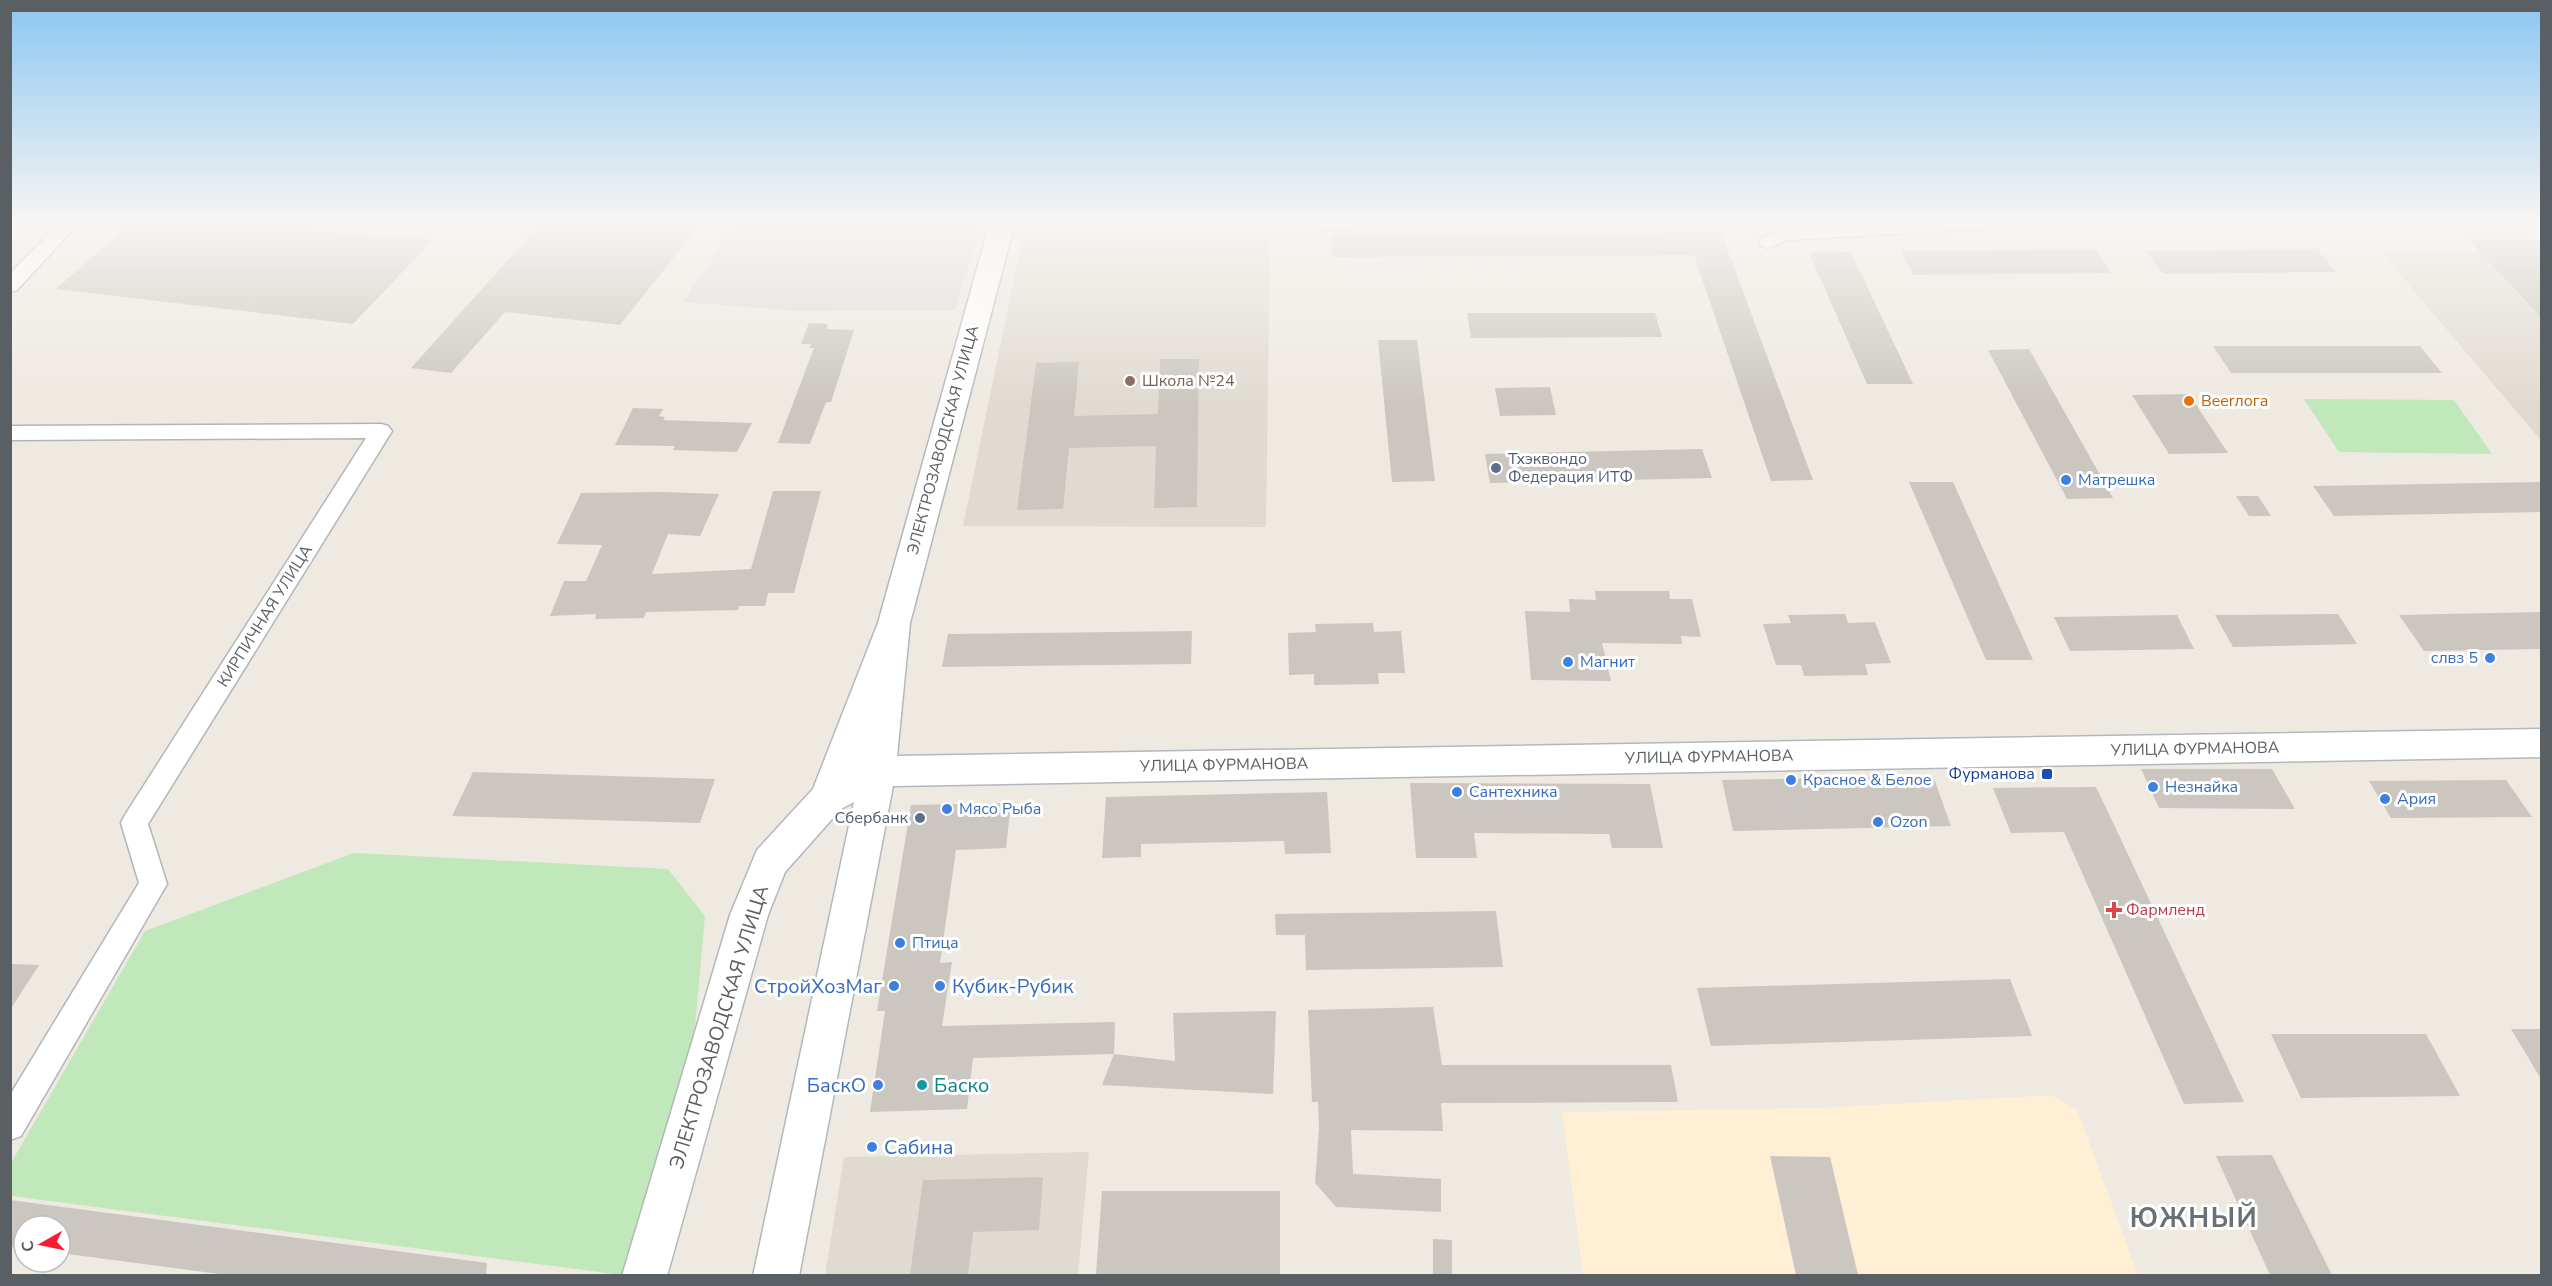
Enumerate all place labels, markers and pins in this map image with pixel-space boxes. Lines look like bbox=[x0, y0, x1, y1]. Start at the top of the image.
place label: Школа №24 bbox=[1142, 370, 1235, 392]
marker: Школа №24 bbox=[1123, 374, 1137, 388]
place label: Beerлога bbox=[2201, 390, 2268, 412]
marker: Beerлога bbox=[2182, 394, 2196, 408]
place label: Тхэквондо Федерация ИТФ bbox=[1508, 448, 1633, 488]
marker: Тхэквондо Федерация ИТФ bbox=[1489, 461, 1503, 475]
place label: Матрешка bbox=[2078, 469, 2155, 491]
marker: Матрешка bbox=[2059, 473, 2073, 487]
place label: слвз 5 bbox=[2431, 647, 2478, 669]
place label: Магнит bbox=[1580, 651, 1636, 673]
marker: слвз 5 bbox=[2483, 651, 2497, 665]
marker: Магнит bbox=[1561, 655, 1575, 669]
place label: Фурманова bbox=[1949, 763, 2035, 785]
marker: Фурманова bbox=[2040, 767, 2054, 781]
place label: Красное & Белое bbox=[1803, 769, 1932, 791]
marker: Красное & Белое bbox=[1784, 773, 1798, 787]
place label: Незнайка bbox=[2165, 776, 2238, 798]
marker: Незнайка bbox=[2146, 780, 2160, 794]
place label: Сантехника bbox=[1469, 781, 1558, 803]
marker: Сантехника bbox=[1450, 785, 1464, 799]
place label: Ария bbox=[2397, 788, 2436, 810]
marker: Ария bbox=[2378, 792, 2392, 806]
place label: Мясо Рыба bbox=[959, 798, 1041, 820]
marker: Мясо Рыба bbox=[940, 802, 954, 816]
place label: Сбербанк bbox=[835, 807, 909, 829]
marker: Сбербанк bbox=[913, 811, 927, 825]
place label: Ozon bbox=[1890, 811, 1928, 833]
marker: Ozon bbox=[1871, 815, 1885, 829]
place label: Фармленд bbox=[2126, 899, 2205, 921]
marker: Фармленд bbox=[2107, 903, 2121, 917]
place label: Птица bbox=[912, 932, 959, 954]
marker: Птица bbox=[893, 936, 907, 950]
place label: СтройХозМаг bbox=[754, 973, 882, 1000]
place label: Кубик-Рубик bbox=[952, 973, 1074, 1000]
marker: СтройХозМаг bbox=[887, 979, 901, 993]
marker: Кубик-Рубик bbox=[933, 979, 947, 993]
place label: БаскО bbox=[807, 1072, 866, 1099]
place label: Баско bbox=[934, 1072, 989, 1099]
marker: БаскО bbox=[871, 1078, 885, 1092]
marker: Баско bbox=[915, 1078, 929, 1092]
place label: Сабина bbox=[884, 1134, 954, 1161]
marker: Сабина bbox=[865, 1140, 879, 1154]

